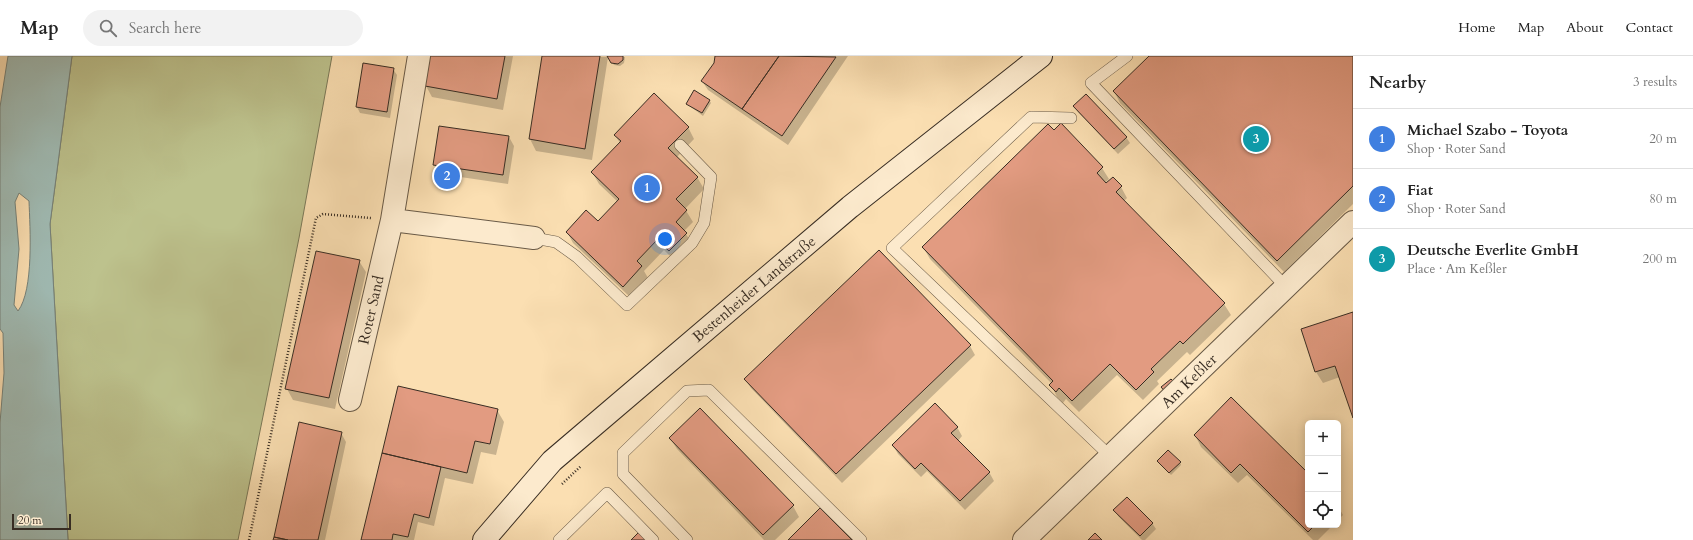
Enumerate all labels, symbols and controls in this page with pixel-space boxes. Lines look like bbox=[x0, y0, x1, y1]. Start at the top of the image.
search box bbox=[83, 10, 363, 46]
text: Map bbox=[20, 15, 59, 41]
icon: search bbox=[97, 17, 119, 39]
text: Search here bbox=[129, 18, 201, 38]
text: Home bbox=[1458, 18, 1496, 37]
text: Map bbox=[1518, 18, 1544, 37]
text: About bbox=[1566, 18, 1603, 37]
text: Contact bbox=[1625, 18, 1673, 37]
text: Nearby bbox=[1369, 71, 1426, 94]
text: 3 results bbox=[1633, 73, 1677, 91]
text: Michael Szabo - Toyota bbox=[1407, 120, 1568, 140]
pin: 3 bbox=[1243, 124, 1269, 154]
text: 1 bbox=[1379, 130, 1385, 148]
text: 20 m bbox=[1649, 130, 1677, 148]
text: Shop · Roter Sand bbox=[1407, 140, 1506, 158]
pin: 2 bbox=[434, 161, 460, 191]
pin: 1 bbox=[634, 173, 660, 203]
text: Fiat bbox=[1407, 180, 1433, 200]
text: 2 bbox=[1379, 190, 1385, 208]
text: 80 m bbox=[1649, 190, 1677, 208]
text: Shop · Roter Sand bbox=[1407, 200, 1506, 218]
your location bbox=[655, 229, 675, 249]
street label: Bestenheider Landstraße bbox=[688, 231, 820, 347]
text: Deutsche Everlite GmbH bbox=[1407, 240, 1579, 260]
text: 3 bbox=[1379, 250, 1385, 268]
text: 200 m bbox=[1643, 250, 1677, 268]
text: Place · Am Keßler bbox=[1407, 260, 1507, 278]
street label: Roter Sand bbox=[353, 274, 389, 346]
street label: Am Keßler bbox=[1157, 349, 1222, 413]
map controls bbox=[1305, 420, 1341, 528]
button: + bbox=[1305, 420, 1341, 456]
button: − bbox=[1305, 456, 1341, 492]
button: locate bbox=[1305, 492, 1341, 528]
scale bar bbox=[12, 512, 71, 531]
text: 20 m bbox=[18, 513, 42, 528]

